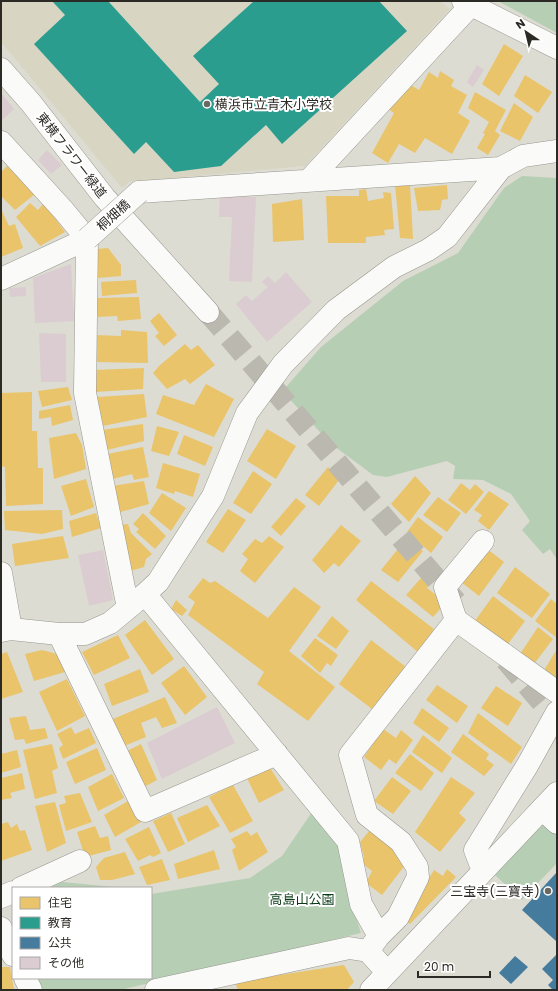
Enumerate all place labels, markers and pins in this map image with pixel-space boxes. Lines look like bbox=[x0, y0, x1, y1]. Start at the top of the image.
place label: 横浜市立青木小学校 bbox=[215, 95, 332, 114]
marker: 横浜市立青木小学校 bbox=[202, 99, 212, 109]
place label: 三宝寺(三寶寺) bbox=[450, 882, 540, 901]
marker: 三宝寺(三寶寺) bbox=[543, 886, 553, 896]

